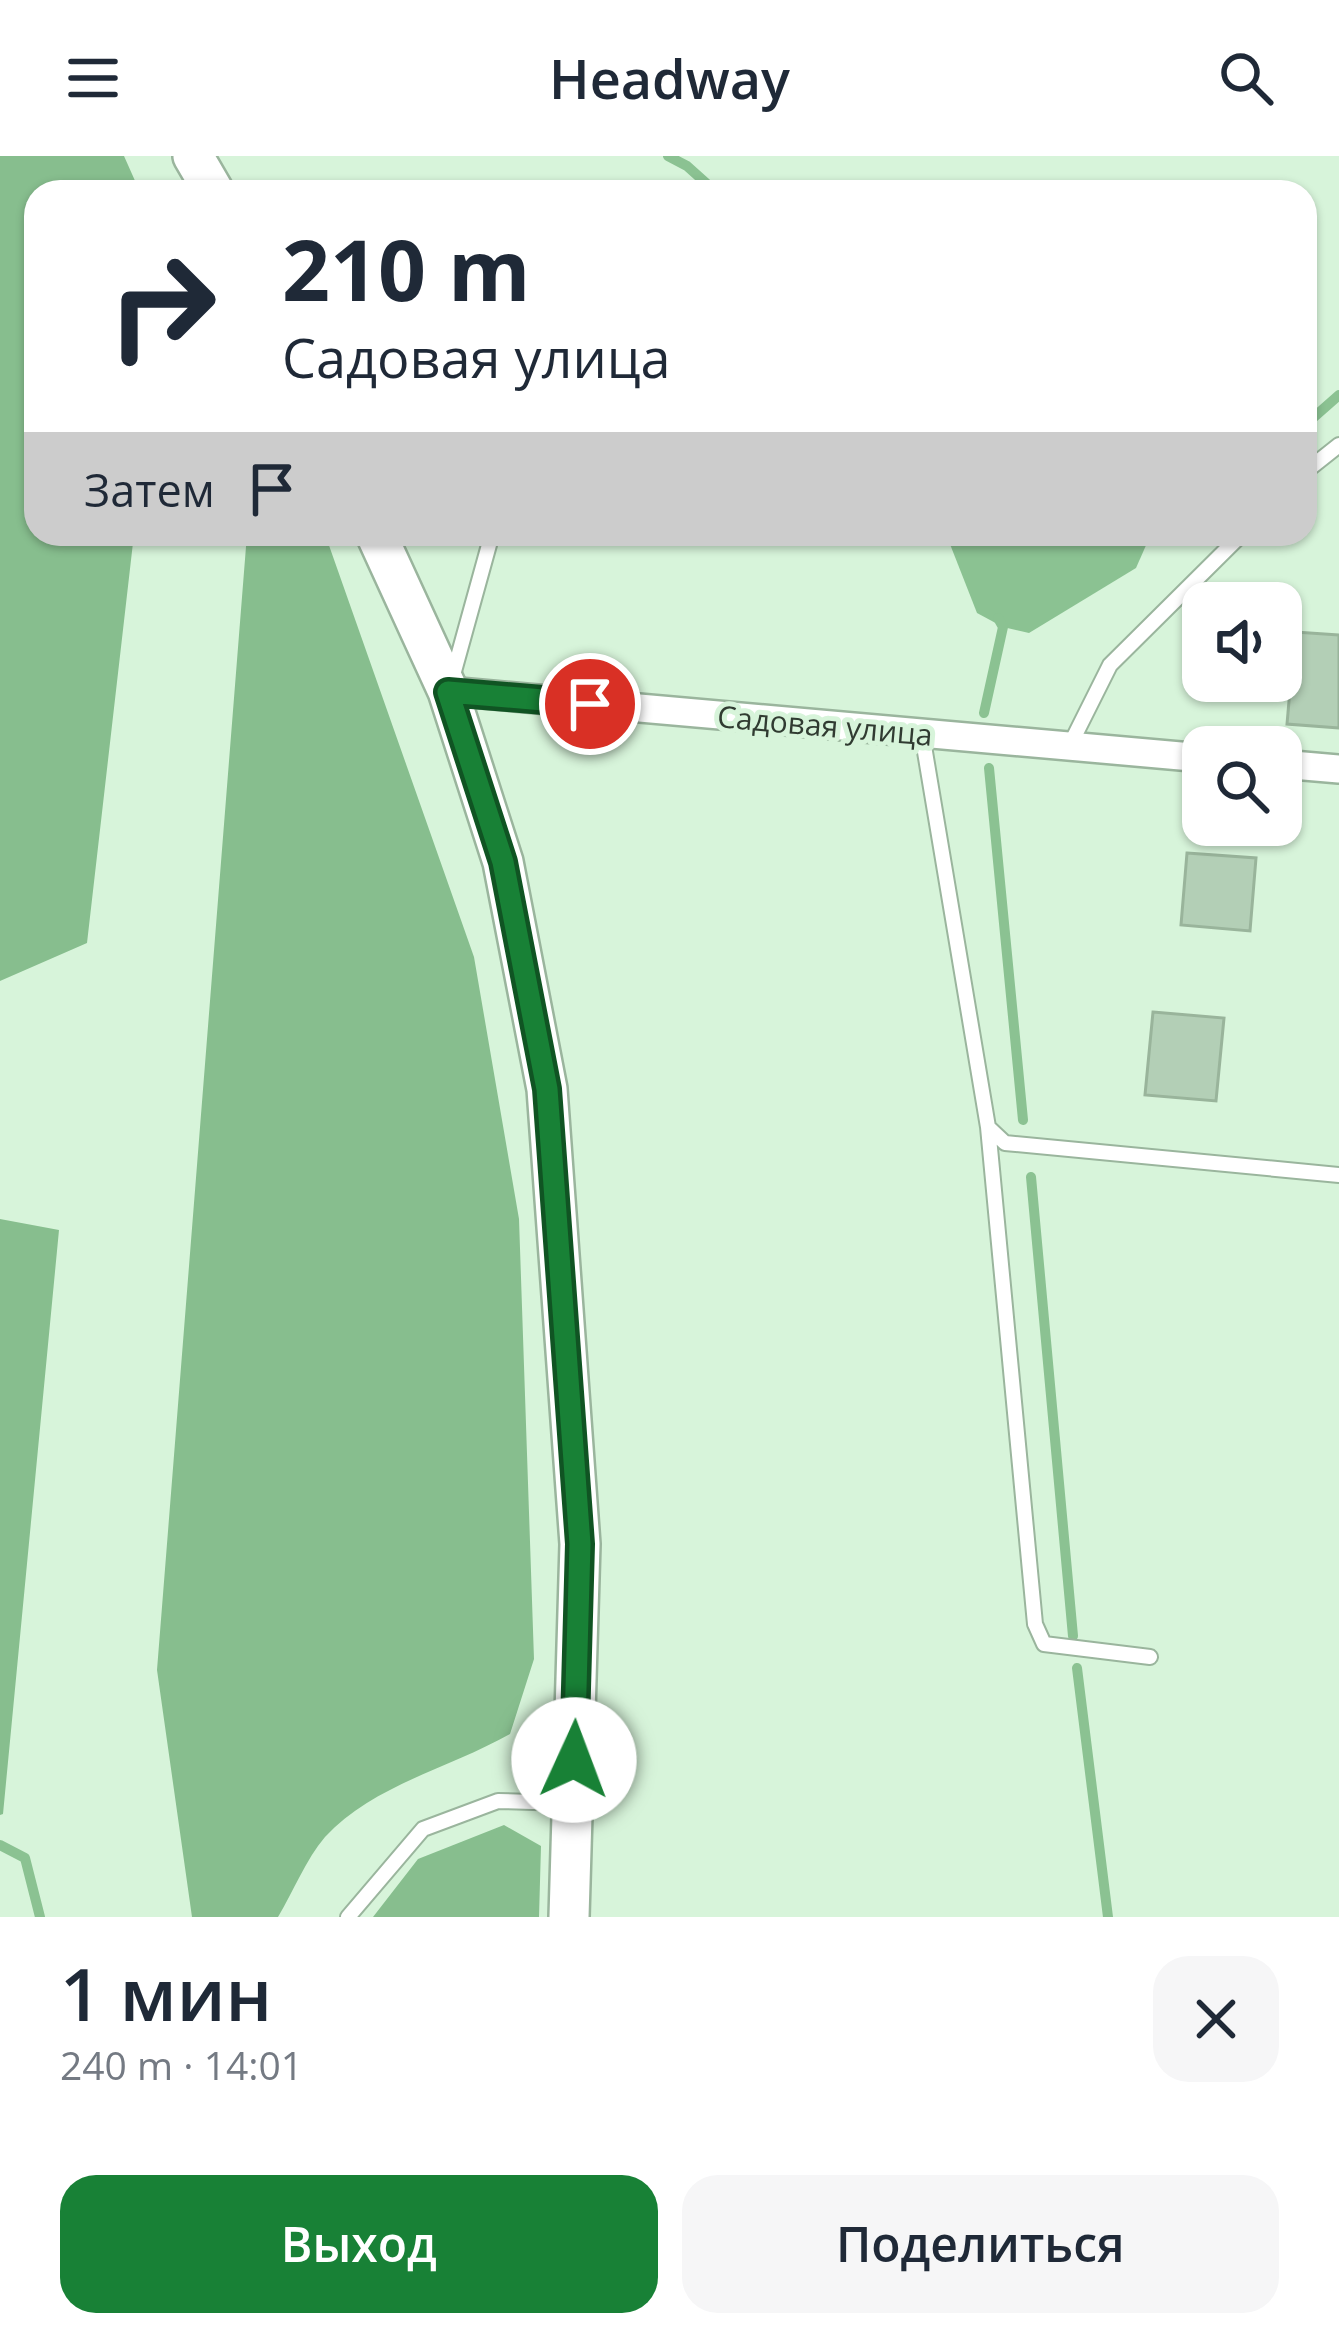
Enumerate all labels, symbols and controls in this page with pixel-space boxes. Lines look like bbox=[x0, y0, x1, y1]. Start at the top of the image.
text: Headway bbox=[549, 41, 790, 115]
icon: menu bbox=[60, 45, 126, 111]
icon: search bbox=[1213, 45, 1279, 111]
text: 210 m bbox=[282, 211, 530, 326]
icon: right bbox=[84, 228, 240, 384]
text: Садовая улица bbox=[282, 320, 671, 394]
icon: arrive bbox=[239, 456, 305, 522]
text: Затем bbox=[84, 459, 215, 520]
map controls bbox=[1182, 582, 1302, 846]
button: sound bbox=[1182, 582, 1302, 702]
pin bbox=[539, 653, 641, 755]
icon: arrive bbox=[557, 671, 623, 737]
street label: Садовая улица bbox=[716, 695, 934, 755]
button: search bbox=[1182, 726, 1302, 846]
position arrow bbox=[511, 1697, 637, 1823]
text: 1 мин bbox=[60, 1944, 272, 2042]
button: close bbox=[1153, 1956, 1279, 2082]
text: 240 m · 14:01 bbox=[60, 2038, 303, 2091]
button: Выход bbox=[60, 2175, 658, 2313]
button: Поделиться bbox=[682, 2175, 1279, 2313]

